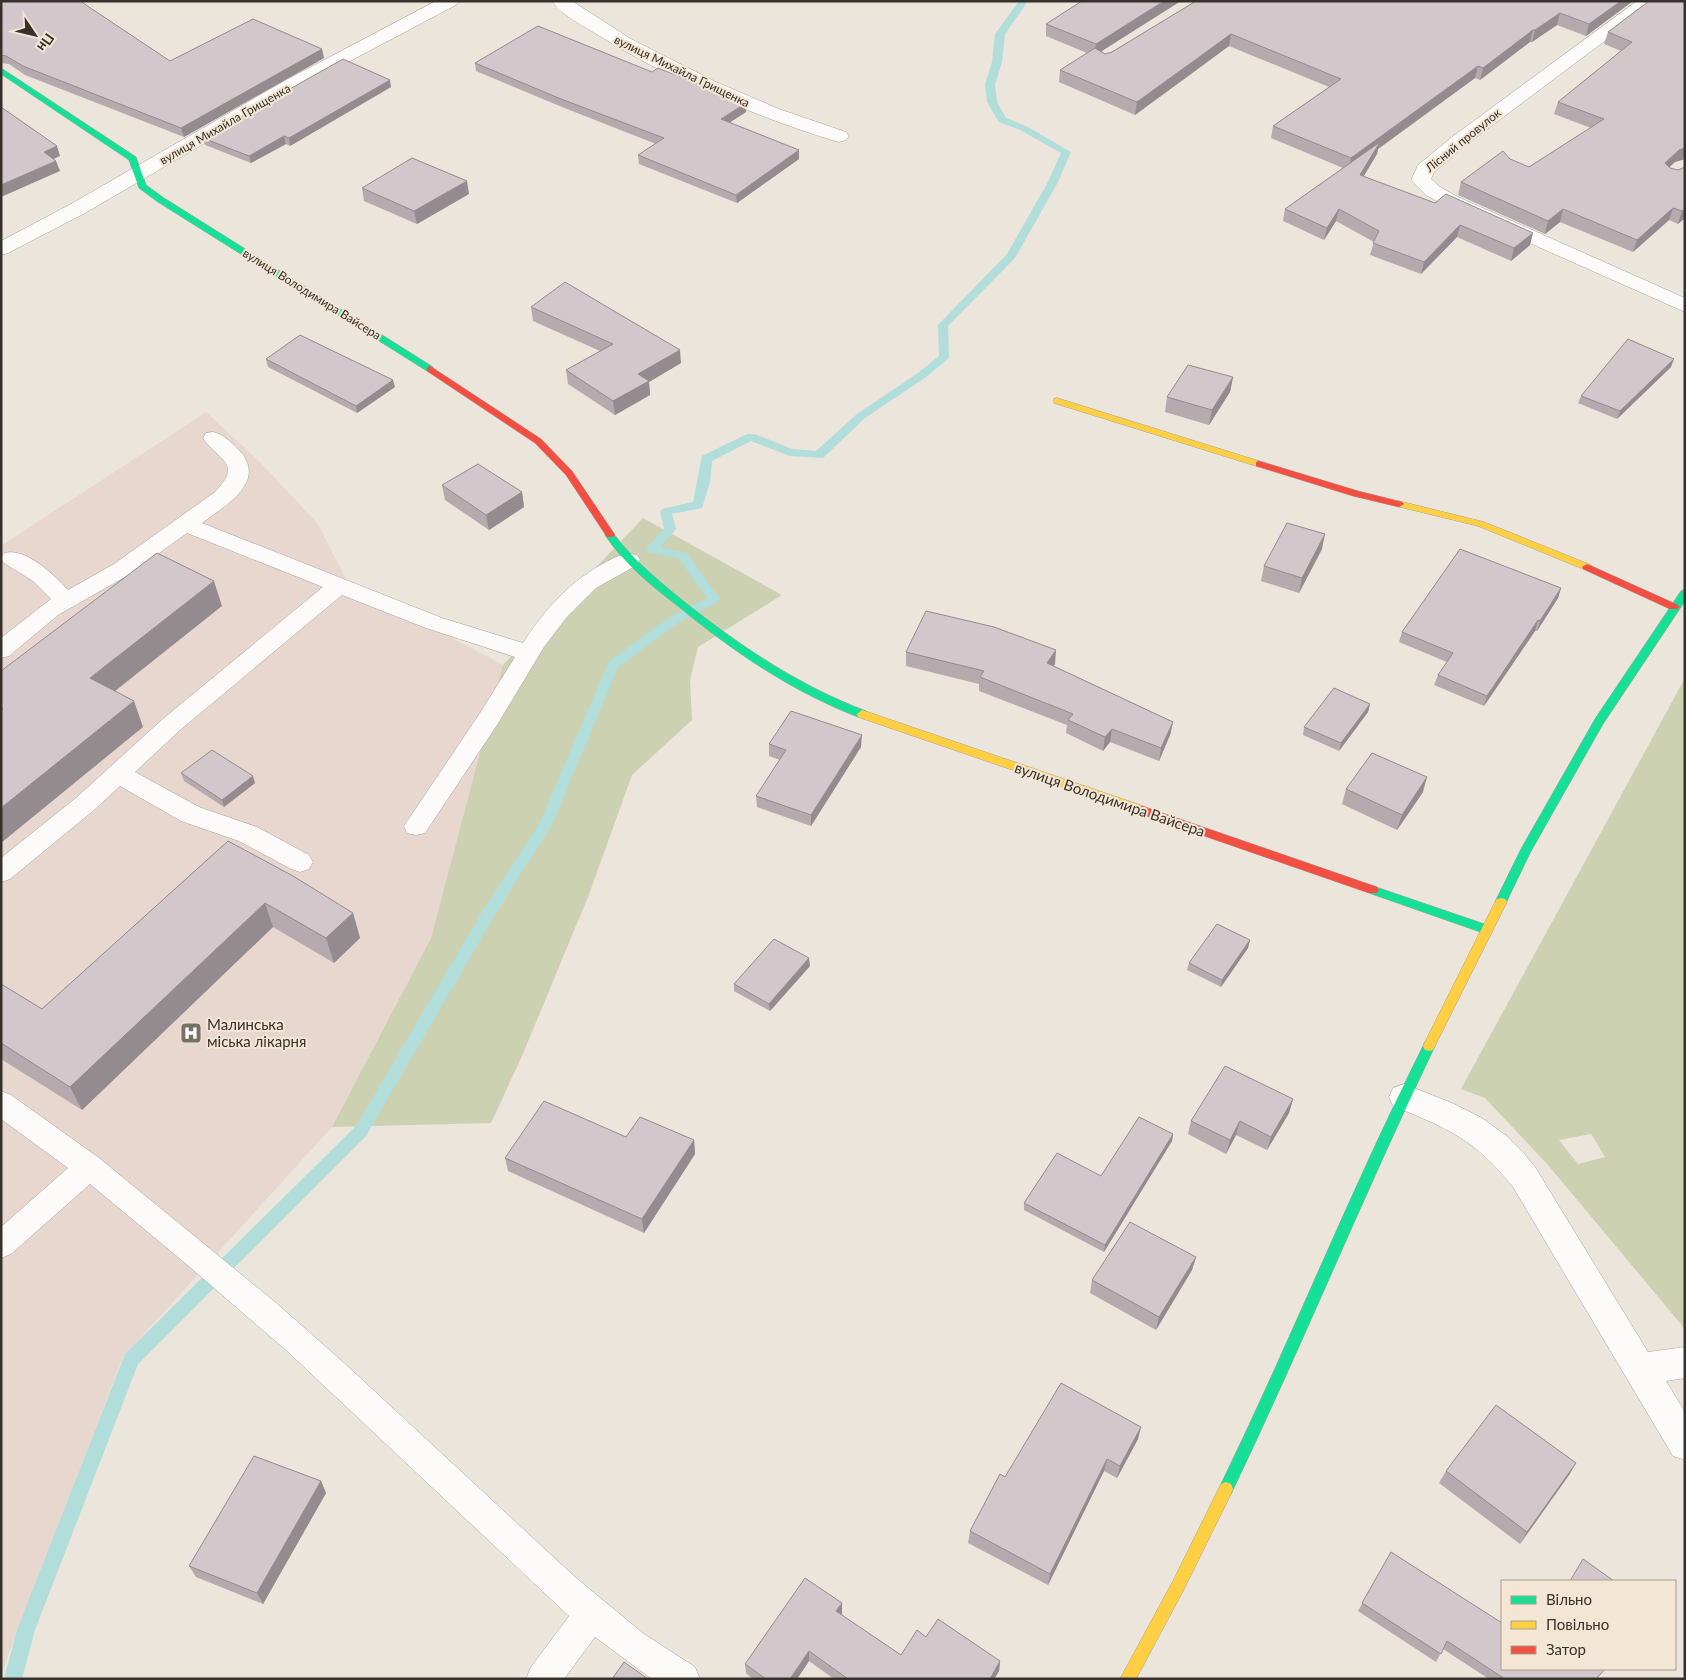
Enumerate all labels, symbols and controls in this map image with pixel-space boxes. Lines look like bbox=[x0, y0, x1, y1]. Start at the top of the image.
north arrow bbox=[10, 10, 60, 60]
text: Пн bbox=[34, 30, 58, 55]
street label: вулиця Михайла Грищенка bbox=[612, 32, 752, 110]
street label: вулиця Михайла Грищенка bbox=[157, 80, 293, 168]
street label: Лісний провулок bbox=[1422, 105, 1504, 176]
street label: вулиця Володимира Вайсера bbox=[240, 245, 384, 343]
street label: вулиця Володимира Вайсера bbox=[1012, 758, 1208, 840]
place label: Малинська міська лікарня bbox=[207, 1015, 306, 1050]
hospital icon: Малинська міська лікарня bbox=[179, 1021, 203, 1045]
legend bbox=[1501, 1580, 1676, 1670]
text: Вільно bbox=[1546, 1590, 1592, 1608]
text: Повільно bbox=[1546, 1615, 1609, 1633]
text: Затор bbox=[1546, 1640, 1586, 1658]

